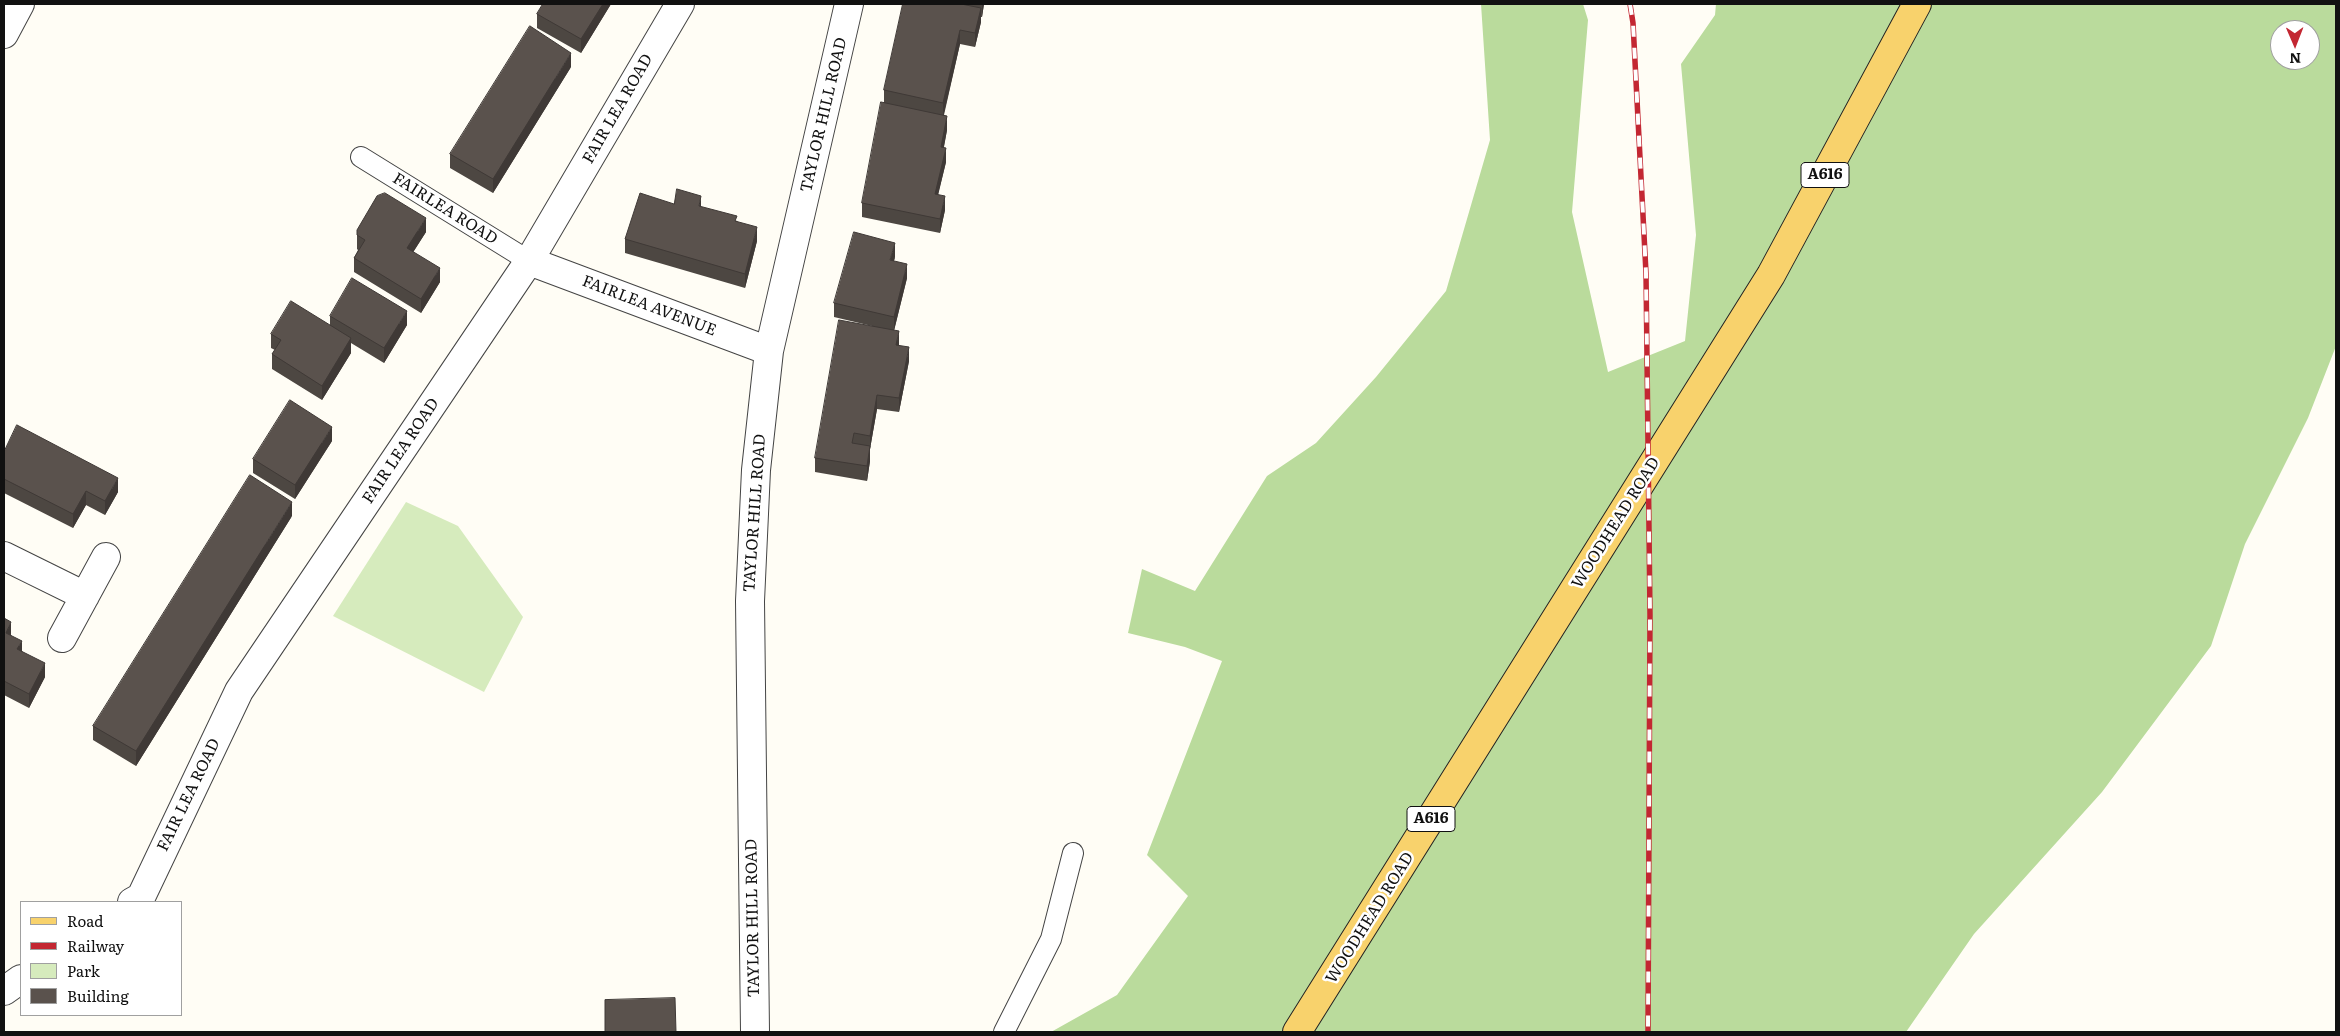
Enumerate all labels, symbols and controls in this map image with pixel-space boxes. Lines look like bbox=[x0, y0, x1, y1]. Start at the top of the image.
north arrow bbox=[2270, 20, 2320, 70]
street label: TAYLOR HILL ROAD bbox=[797, 36, 851, 194]
text: N bbox=[2289, 49, 2301, 69]
street label: FAIR LEA ROAD bbox=[579, 51, 657, 167]
road number: A616 bbox=[1801, 162, 1849, 188]
street label: FAIRLEA ROAD bbox=[389, 169, 501, 249]
street label: FAIRLEA AVENUE bbox=[579, 272, 719, 340]
street label: FAIR LEA ROAD bbox=[359, 395, 443, 507]
street label: TAYLOR HILL ROAD bbox=[740, 433, 770, 593]
street label: WOODHEAD ROAD bbox=[1568, 454, 1664, 592]
street label: FAIR LEA ROAD bbox=[153, 735, 225, 855]
road number: A616 bbox=[1407, 806, 1455, 832]
street label: TAYLOR HILL ROAD bbox=[742, 839, 764, 997]
street label: WOODHEAD ROAD bbox=[1322, 849, 1418, 987]
legend bbox=[20, 901, 182, 1016]
text: Road bbox=[67, 909, 103, 932]
text: Railway bbox=[67, 934, 124, 957]
text: Park bbox=[67, 959, 100, 982]
text: Building bbox=[67, 984, 129, 1007]

